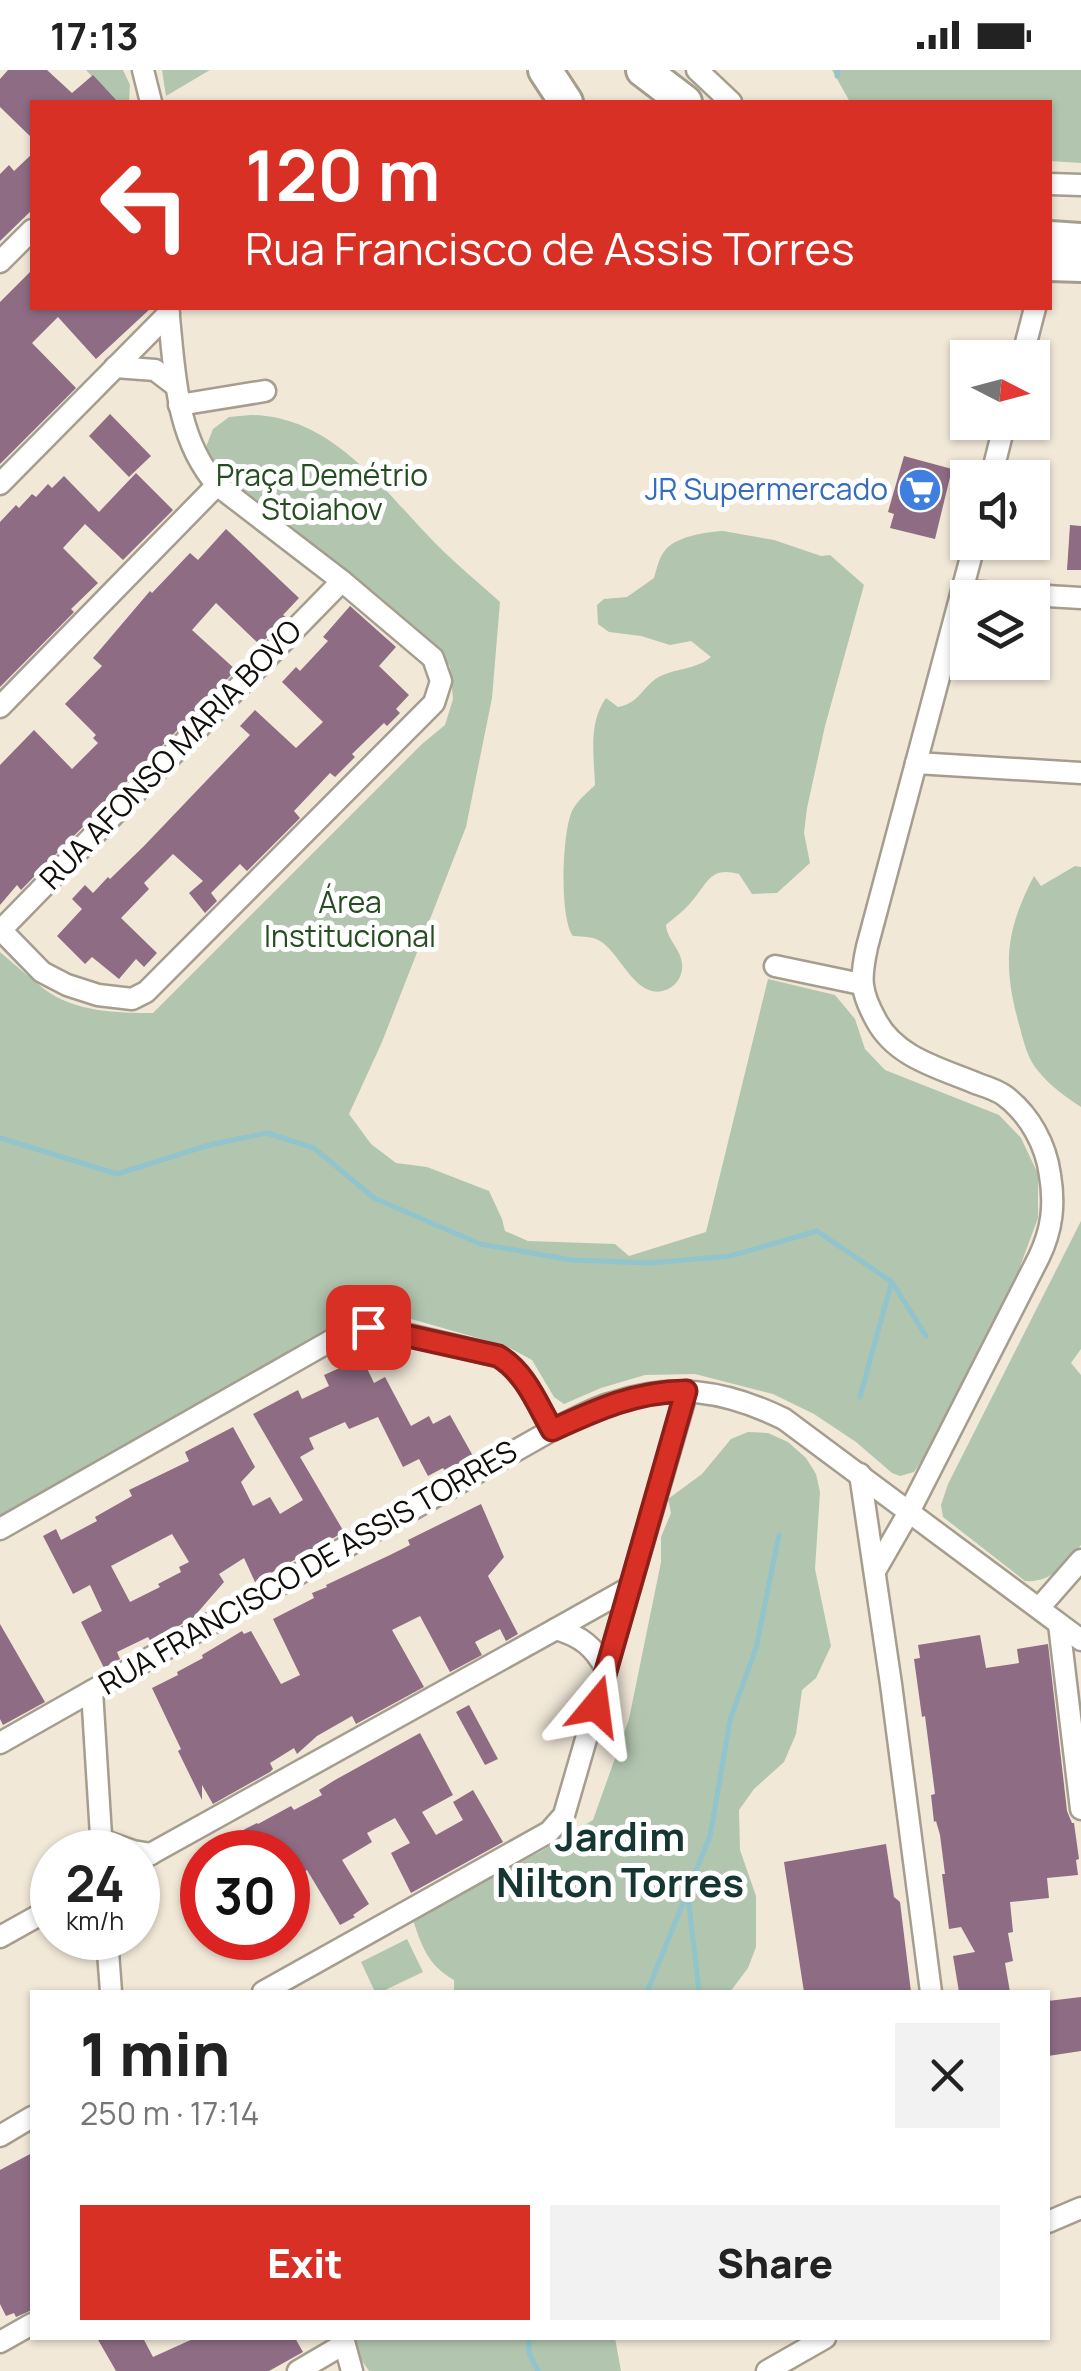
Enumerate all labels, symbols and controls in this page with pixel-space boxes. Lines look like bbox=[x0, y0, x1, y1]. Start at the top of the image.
text: 17:13 bbox=[50, 9, 139, 61]
text: 120 m bbox=[245, 126, 440, 222]
icon: left bbox=[80, 140, 210, 270]
text: Rua Francisco de Assis Torres bbox=[245, 217, 855, 279]
north arrow bbox=[950, 340, 1050, 440]
map controls bbox=[950, 340, 1050, 680]
park label: Praça Demétrio Stoiahov bbox=[216, 454, 428, 529]
button: sound bbox=[950, 460, 1050, 560]
supermarket icon: JR Supermercado bbox=[897, 467, 943, 513]
place label: JR Supermercado bbox=[645, 468, 888, 509]
button: layers bbox=[950, 580, 1050, 680]
street label: RUA AFONSO MARIA BOVO bbox=[30, 610, 310, 898]
park label: Área Institucional bbox=[264, 881, 436, 956]
pin bbox=[326, 1285, 411, 1370]
icon: arrive bbox=[341, 1300, 396, 1355]
street label: RUA FRANCISCO DE ASSIS TORRES bbox=[91, 1430, 524, 1704]
position arrow bbox=[544, 1654, 648, 1758]
district label: Jardim Nilton Torres bbox=[496, 1808, 744, 1909]
speed limit sign: 30 bbox=[180, 1830, 310, 1960]
text: 24 bbox=[65, 1849, 125, 1917]
text: km/h bbox=[66, 1903, 124, 1938]
text: 1 min bbox=[80, 2012, 230, 2094]
button: close bbox=[895, 2023, 1000, 2128]
text: 250 m · 17:14 bbox=[80, 2091, 259, 2135]
button: Exit bbox=[80, 2205, 530, 2320]
button: Share bbox=[550, 2205, 1000, 2320]

